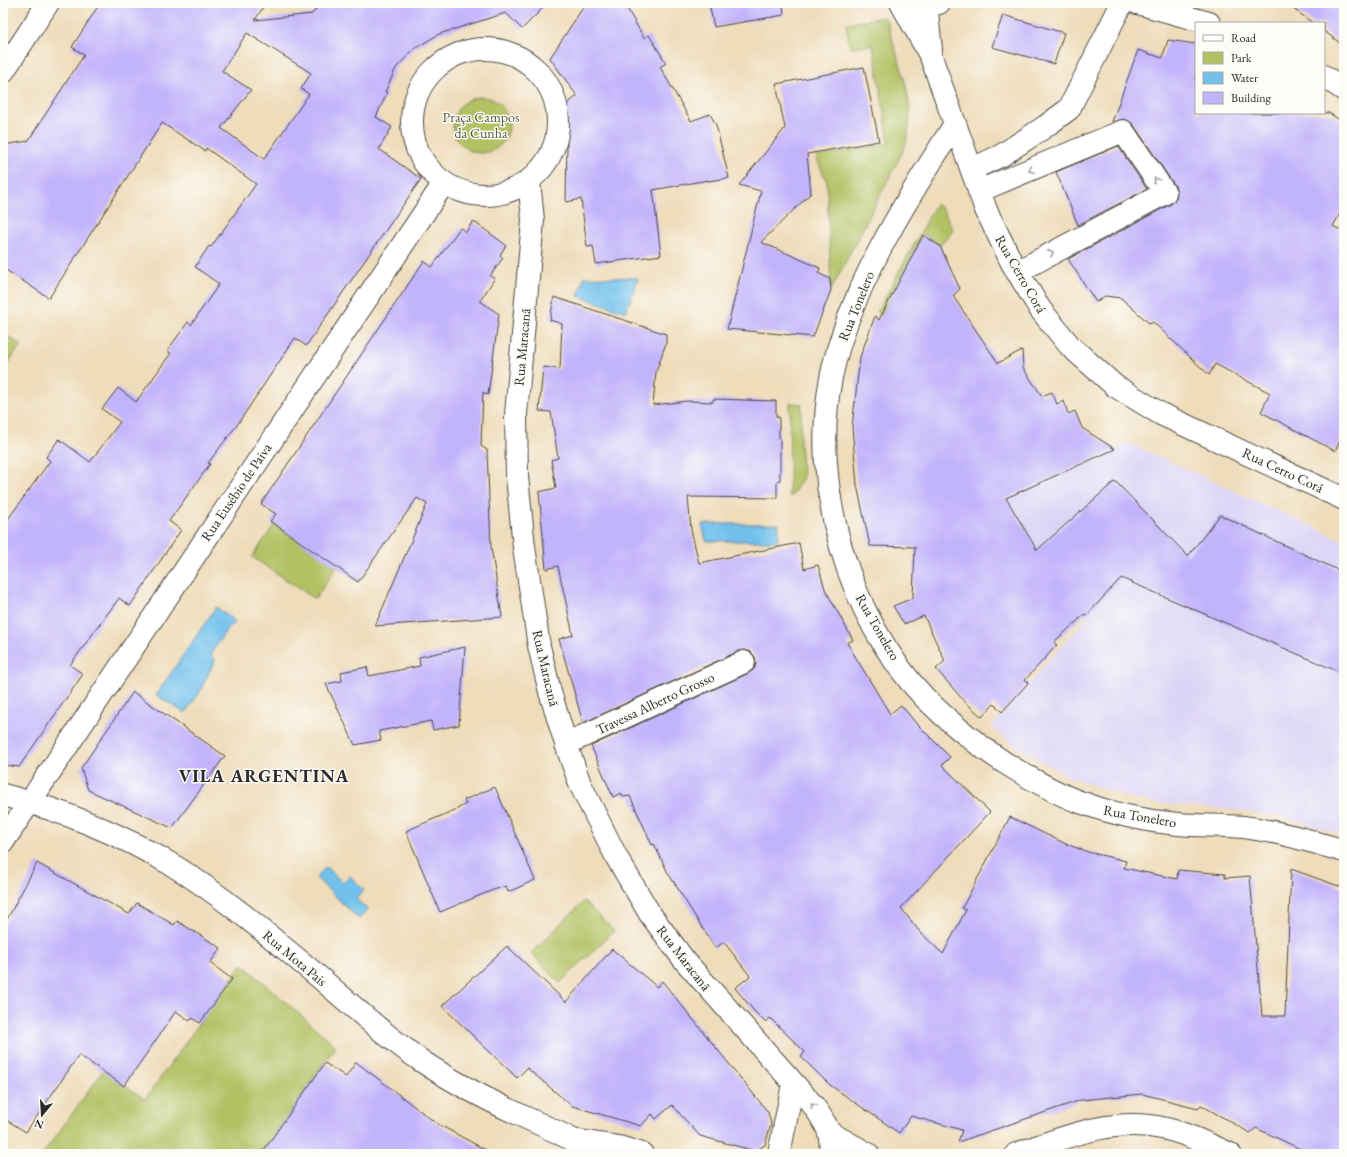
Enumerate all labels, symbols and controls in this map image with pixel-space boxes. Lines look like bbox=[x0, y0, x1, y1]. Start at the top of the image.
legend bbox=[1195, 22, 1325, 114]
text: Road bbox=[1231, 30, 1257, 46]
text: Park bbox=[1231, 50, 1252, 66]
text: Water bbox=[1231, 70, 1258, 86]
text: Building bbox=[1231, 90, 1272, 106]
park label: Praça Campos da Cunha bbox=[443, 108, 520, 142]
one-way arrow bbox=[1028, 165, 1035, 173]
one-way arrow bbox=[1153, 177, 1161, 184]
street label: Rua Cerro Corá bbox=[991, 232, 1051, 317]
one-way arrow bbox=[1047, 251, 1055, 258]
street label: Rua Tonelero bbox=[834, 268, 878, 344]
street label: Rua Maracanã bbox=[510, 307, 534, 387]
street label: Rua Eusébio de Paiva bbox=[197, 439, 276, 544]
street label: Rua Cerro Corá bbox=[1240, 443, 1327, 497]
street label: Rua Tonelero bbox=[852, 591, 904, 664]
street label: Rua Maracanã bbox=[528, 628, 564, 708]
street label: Travessa Alberto Grosso bbox=[593, 668, 717, 738]
district label: VILA ARGENTINA bbox=[178, 764, 350, 787]
street label: Rua Tonelero bbox=[1102, 801, 1178, 831]
street label: Rua Maracanã bbox=[653, 922, 715, 995]
street label: Rua Mota Pais bbox=[259, 926, 331, 990]
north arrow bbox=[22, 1095, 62, 1135]
one-way arrow bbox=[811, 1104, 818, 1111]
text: N bbox=[32, 1116, 45, 1133]

